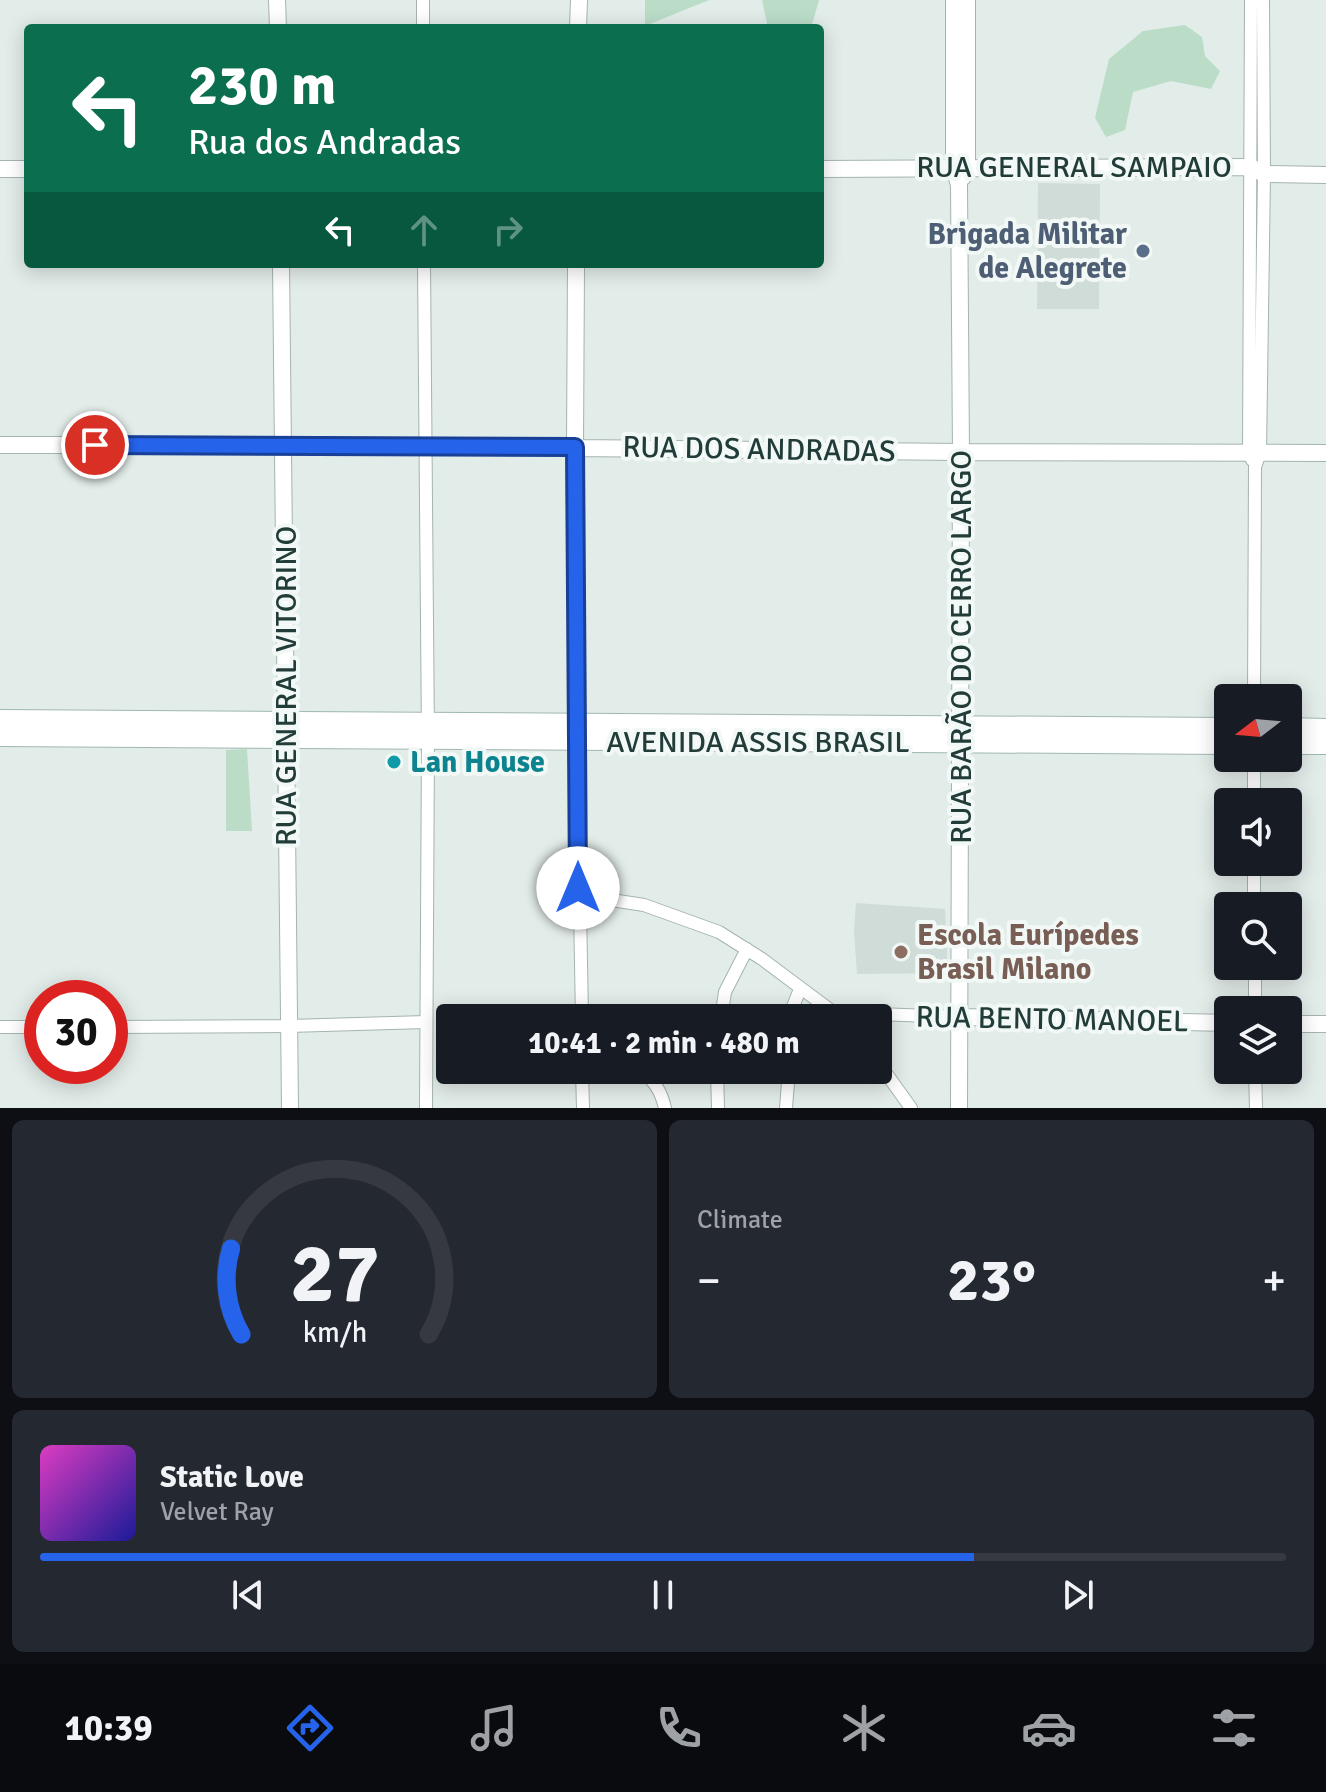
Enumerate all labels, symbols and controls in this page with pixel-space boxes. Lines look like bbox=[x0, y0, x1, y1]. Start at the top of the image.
text: 230 m bbox=[188, 51, 336, 120]
icon: left bbox=[56, 56, 160, 160]
text: Rua dos Andradas bbox=[188, 120, 461, 165]
street label: RUA GENERAL SAMPAIO bbox=[916, 149, 1232, 186]
icon: left bbox=[318, 208, 362, 252]
icon: ahead bbox=[402, 208, 446, 252]
icon: right bbox=[486, 208, 530, 252]
place label: Brigada Militar de Alegrete bbox=[928, 216, 1127, 287]
marker: Brigada Militar de Alegrete bbox=[1134, 242, 1152, 260]
pin bbox=[61, 411, 129, 479]
icon: arrive bbox=[73, 423, 117, 467]
street label: RUA DOS ANDRADAS bbox=[622, 429, 896, 470]
street label: RUA BARÃO DO CERRO LARGO bbox=[943, 450, 980, 844]
street label: RUA GENERAL VITORINO bbox=[268, 526, 305, 846]
north arrow bbox=[1214, 684, 1302, 772]
map controls bbox=[1214, 684, 1302, 1084]
street label: AVENIDA ASSIS BRASIL bbox=[606, 724, 910, 761]
place label: Lan House bbox=[410, 744, 545, 781]
marker: Lan House bbox=[385, 753, 403, 771]
button: sound bbox=[1214, 788, 1302, 876]
position arrow bbox=[536, 846, 620, 930]
button: search bbox=[1214, 892, 1302, 980]
place label: Escola Eurípedes Brasil Milano bbox=[917, 917, 1139, 988]
marker: Escola Eurípedes Brasil Milano bbox=[892, 943, 910, 961]
speed limit sign: 30 bbox=[24, 980, 128, 1084]
button: layers bbox=[1214, 996, 1302, 1084]
street label: RUA BENTO MANOEL bbox=[915, 999, 1189, 1040]
text: 10:41 · 2 min · 480 m bbox=[528, 1025, 800, 1062]
text: Climate bbox=[697, 1204, 783, 1236]
text: 27 bbox=[290, 1223, 379, 1325]
text: 23° bbox=[947, 1244, 1036, 1318]
text: − bbox=[697, 1254, 721, 1308]
text: + bbox=[1262, 1254, 1286, 1308]
text: km/h bbox=[302, 1315, 367, 1350]
text: Static Love bbox=[160, 1459, 304, 1496]
text: Velvet Ray bbox=[160, 1496, 274, 1528]
icon: previous bbox=[226, 1573, 270, 1617]
icon: pause bbox=[641, 1573, 685, 1617]
icon: next bbox=[1056, 1573, 1100, 1617]
icon: directions bbox=[282, 1700, 338, 1756]
icon: music bbox=[466, 1700, 522, 1756]
icon: phone bbox=[651, 1700, 707, 1756]
icon: climate bbox=[836, 1700, 892, 1756]
icon: car bbox=[1021, 1700, 1077, 1756]
icon: filters bbox=[1206, 1700, 1262, 1756]
text: 10:39 bbox=[64, 1706, 153, 1751]

